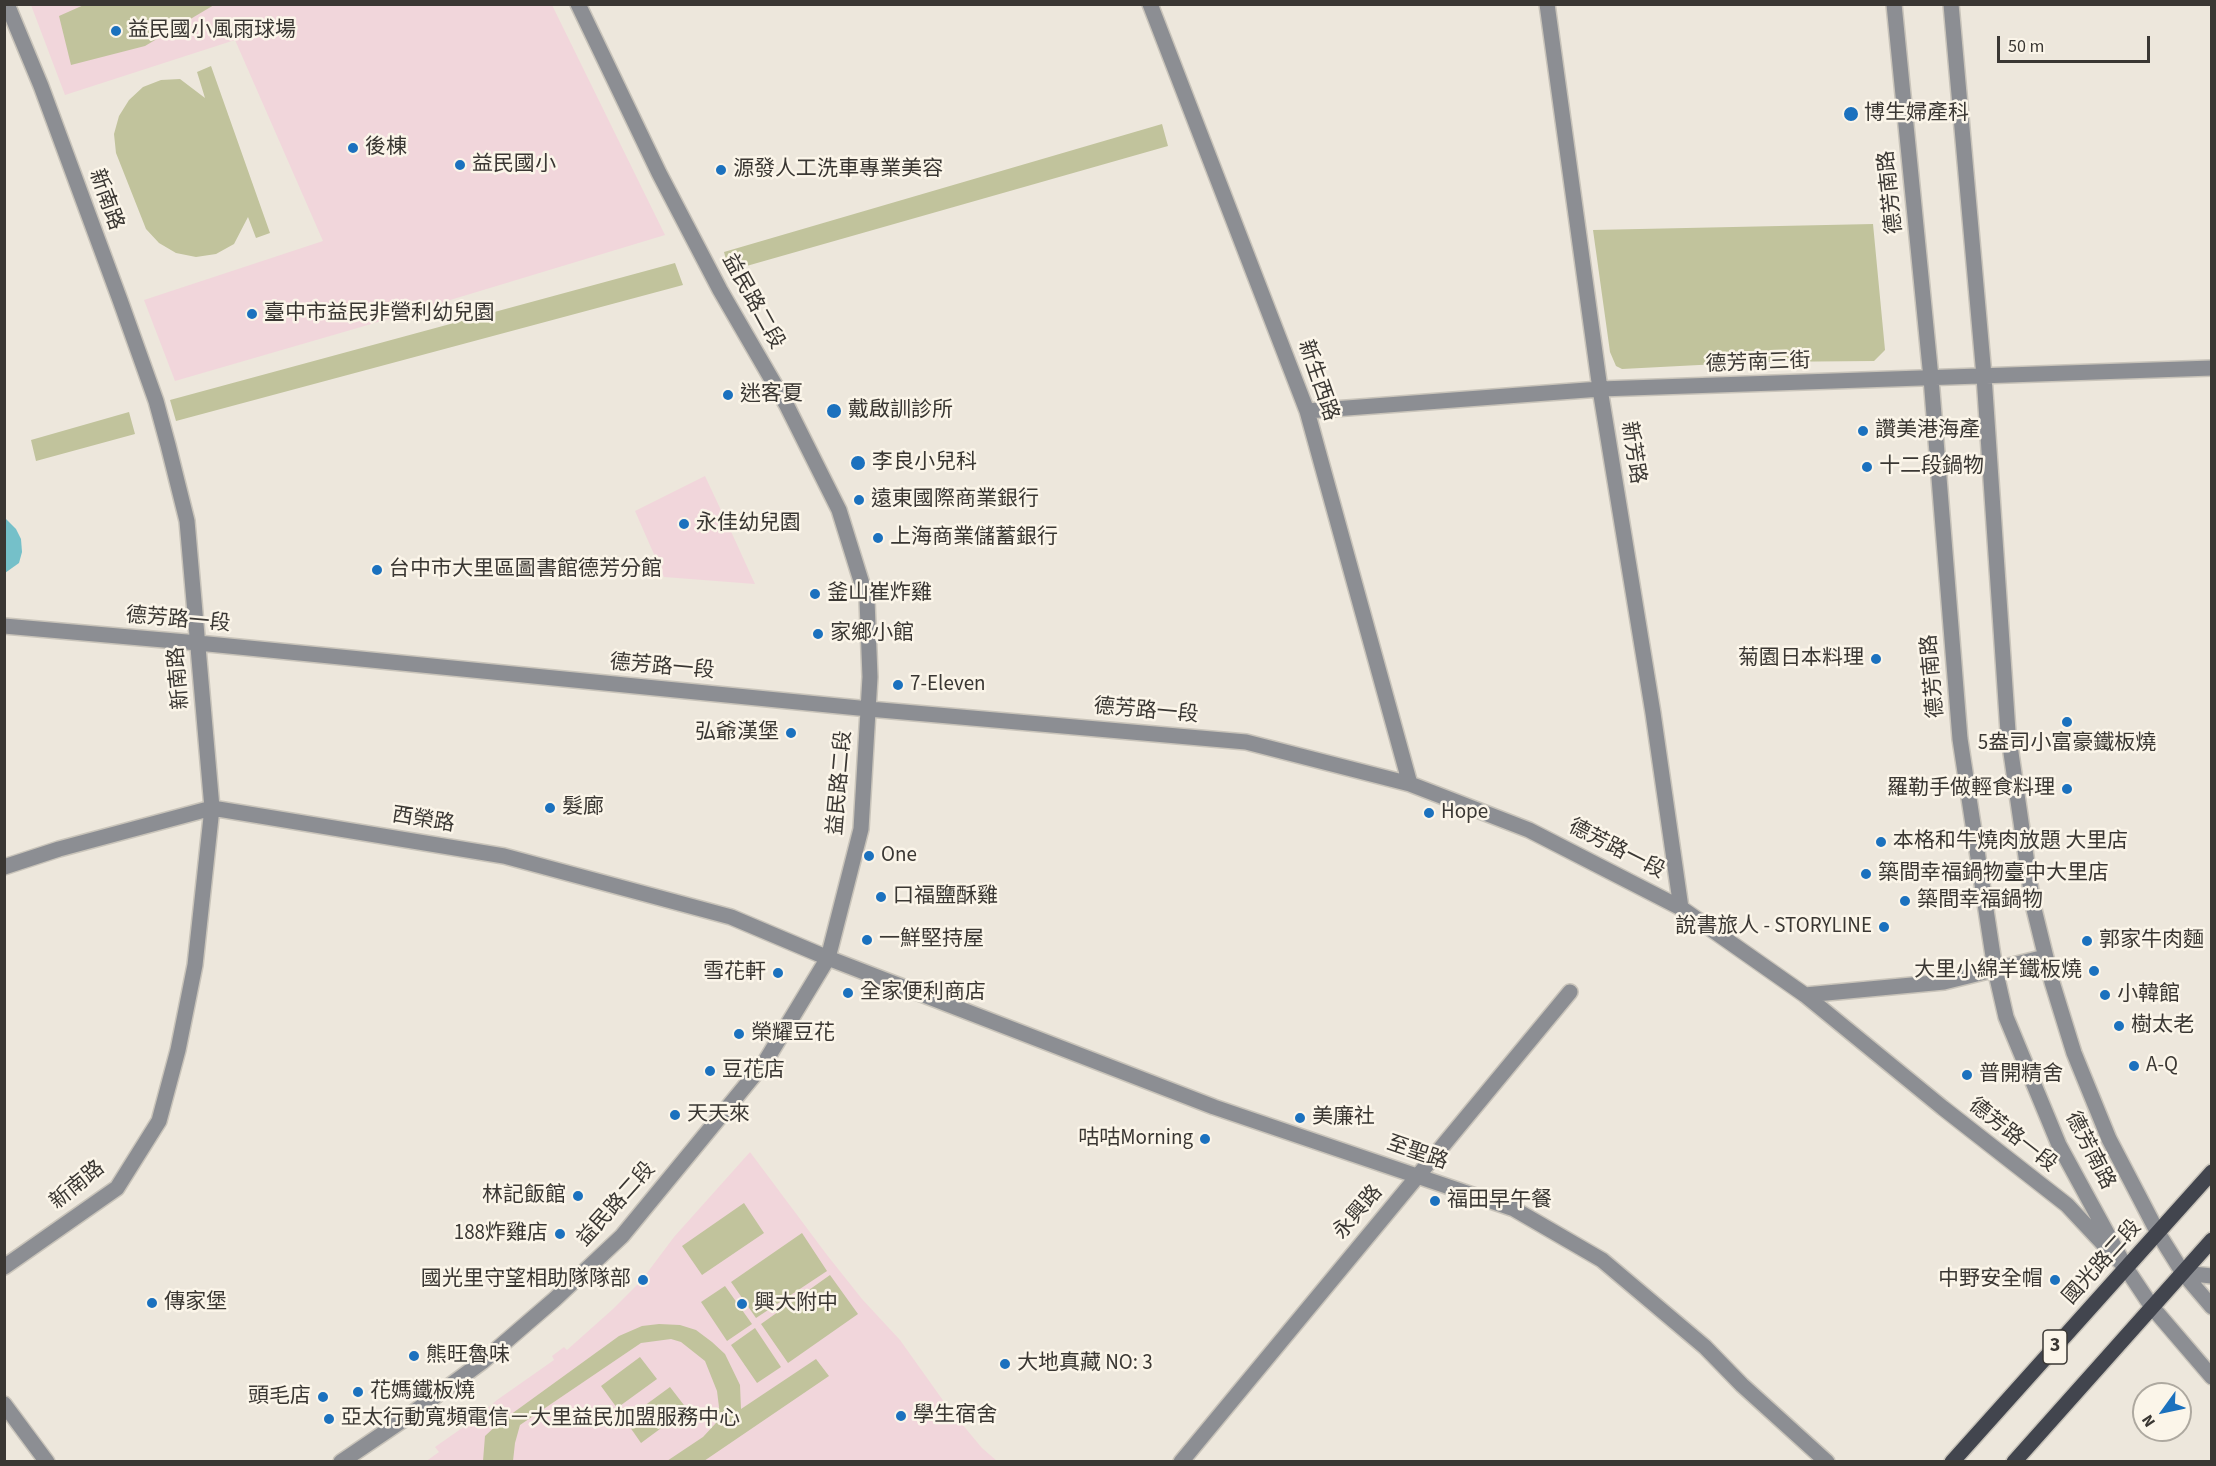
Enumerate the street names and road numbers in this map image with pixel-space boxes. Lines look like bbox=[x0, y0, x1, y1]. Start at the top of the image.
street label: 德芳南路 bbox=[1875, 149, 1909, 235]
street label: 新南路 bbox=[82, 166, 128, 234]
street label: 益民路二段 bbox=[716, 250, 788, 354]
street label: 新生西路 bbox=[1291, 337, 1343, 425]
street label: 德芳南三街 bbox=[1705, 350, 1811, 378]
street label: 新芳路 bbox=[1615, 420, 1649, 486]
street label: 德芳路一段 bbox=[125, 604, 231, 638]
street label: 德芳南路 bbox=[1918, 633, 1950, 719]
street label: 新南路 bbox=[165, 646, 195, 710]
street label: 德芳路一段 bbox=[609, 651, 715, 685]
street label: 德芳路一段 bbox=[1093, 695, 1199, 729]
street label: 益民路二段 bbox=[824, 730, 858, 836]
street label: 西榮路 bbox=[390, 804, 456, 838]
street label: 德芳路一段 bbox=[1564, 815, 1668, 885]
street label: 德芳路一段 bbox=[1963, 1094, 2061, 1178]
street label: 德芳南路 bbox=[2059, 1108, 2119, 1194]
street label: 至聖路 bbox=[1383, 1132, 1451, 1176]
street label: 新南路 bbox=[46, 1156, 110, 1216]
street label: 益民路二段 bbox=[573, 1158, 661, 1252]
street label: 永興路 bbox=[1329, 1181, 1389, 1245]
street label: 國光路二段 bbox=[2059, 1216, 2147, 1310]
road number: 3 bbox=[2043, 1330, 2067, 1364]

